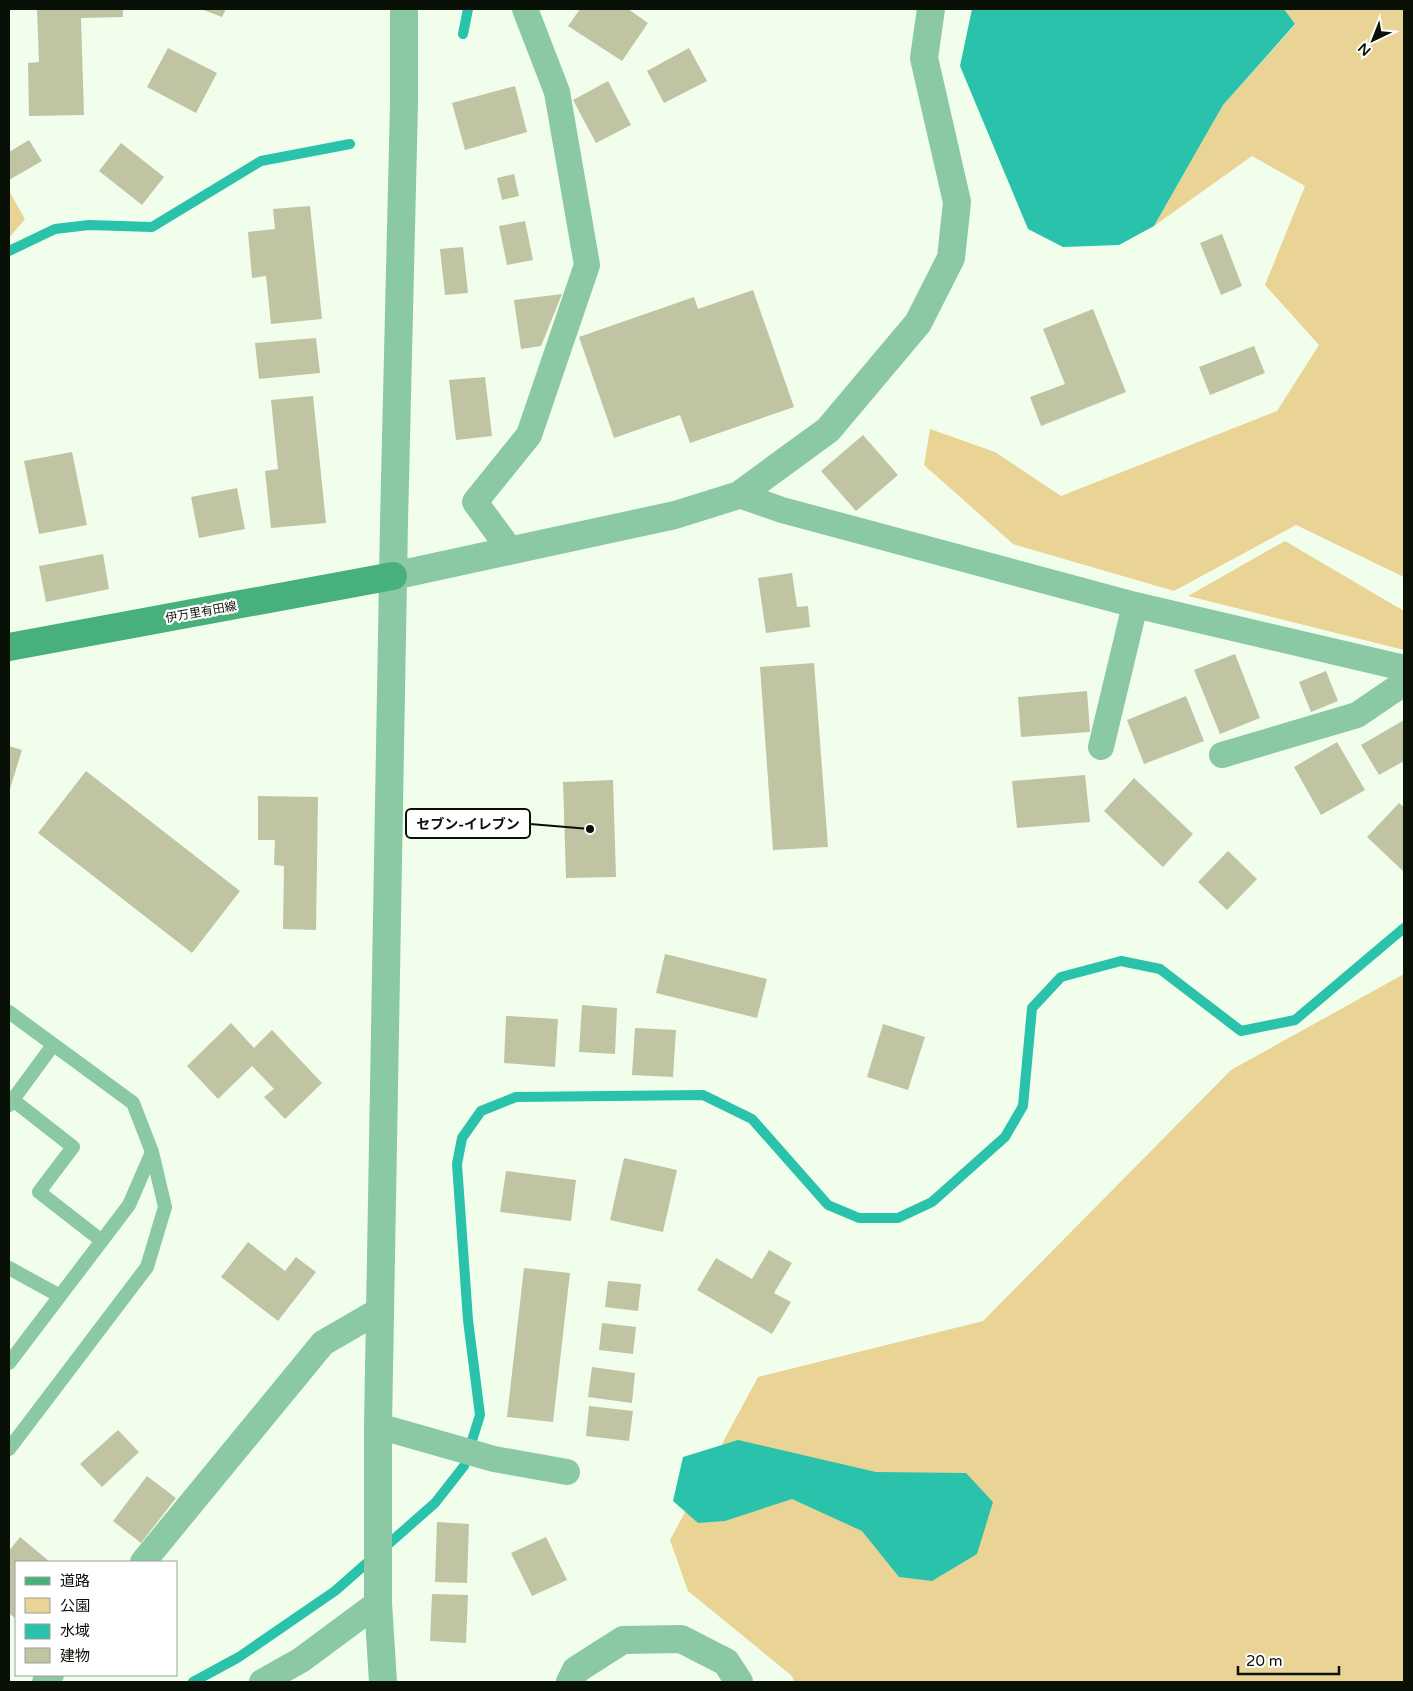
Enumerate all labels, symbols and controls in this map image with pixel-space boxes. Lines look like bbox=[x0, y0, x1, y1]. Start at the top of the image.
north arrow bbox=[1348, 15, 1398, 65]
text: N bbox=[1355, 39, 1374, 59]
street label: 伊万里有田線 bbox=[164, 599, 238, 625]
callout: セブン-イレブン bbox=[406, 809, 530, 838]
text: セブン-イレブン bbox=[416, 816, 520, 833]
legend bbox=[15, 1561, 178, 1676]
text: 道路 bbox=[60, 1572, 90, 1590]
text: 公園 bbox=[60, 1597, 90, 1615]
text: 水域 bbox=[60, 1622, 90, 1640]
scale bar bbox=[1238, 1644, 1339, 1676]
text: 建物 bbox=[60, 1647, 90, 1665]
text: 20 m bbox=[1246, 1652, 1283, 1670]

